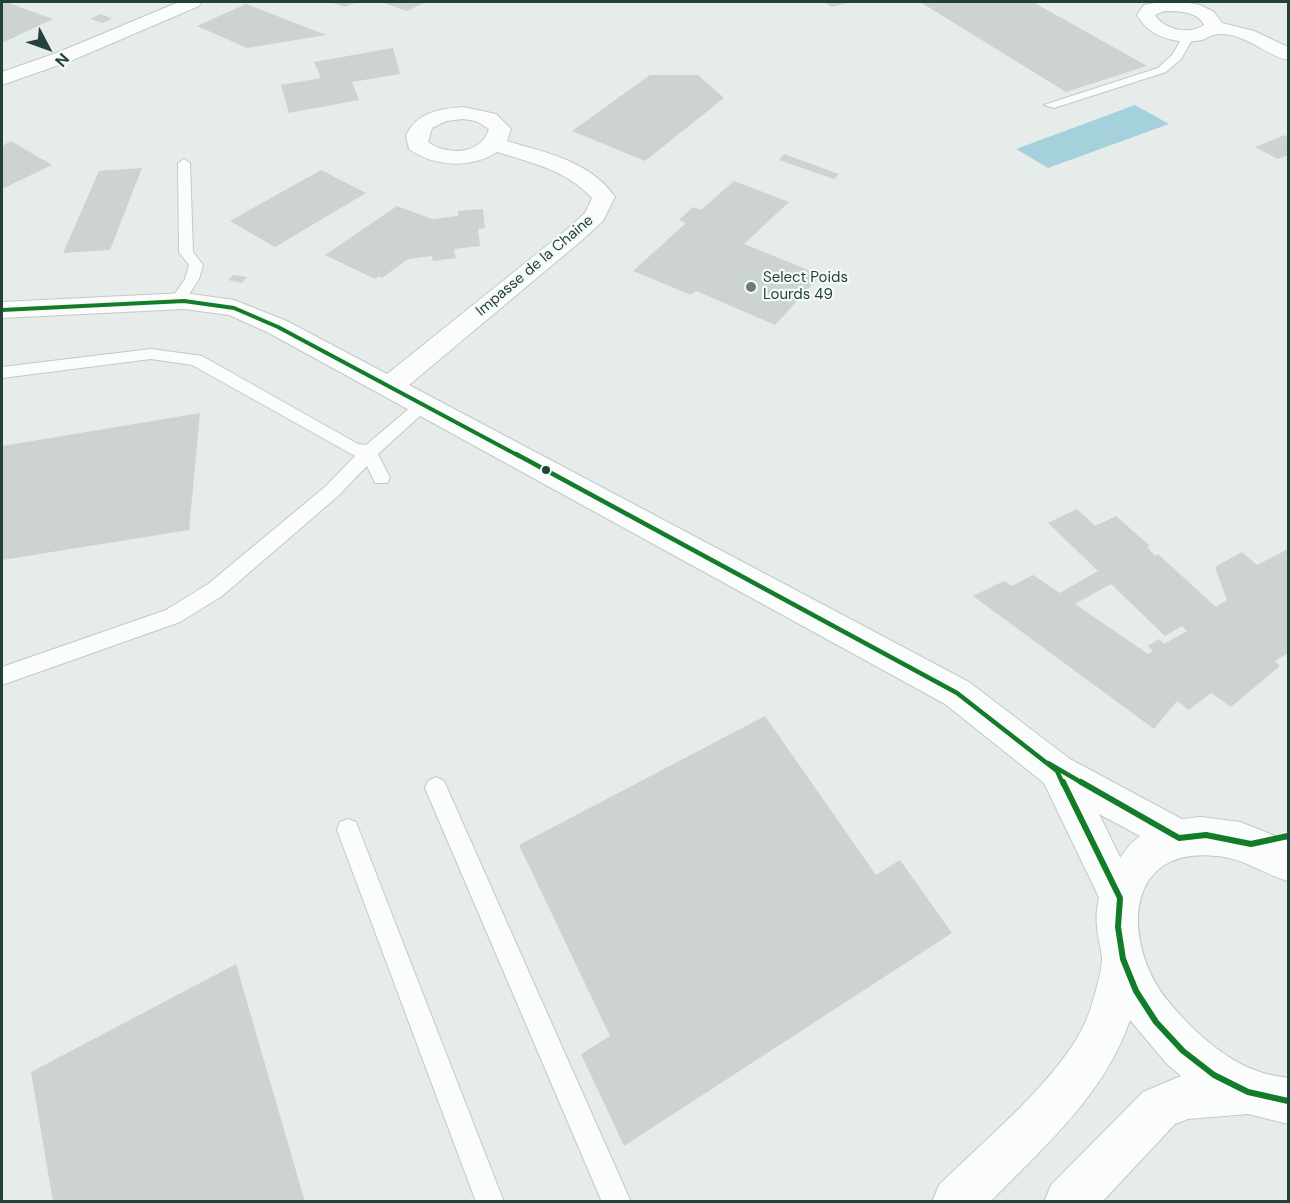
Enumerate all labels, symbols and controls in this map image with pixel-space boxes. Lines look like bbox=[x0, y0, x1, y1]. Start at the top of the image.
north arrow bbox=[18, 18, 78, 78]
text: N bbox=[50, 49, 74, 71]
street label: Impasse de la Chaine bbox=[473, 212, 597, 320]
place label: Select Poids Lourds 49 bbox=[763, 269, 848, 304]
marker: Select Poids Lourds 49 bbox=[744, 280, 758, 294]
unlabelled marker bbox=[540, 464, 552, 476]

